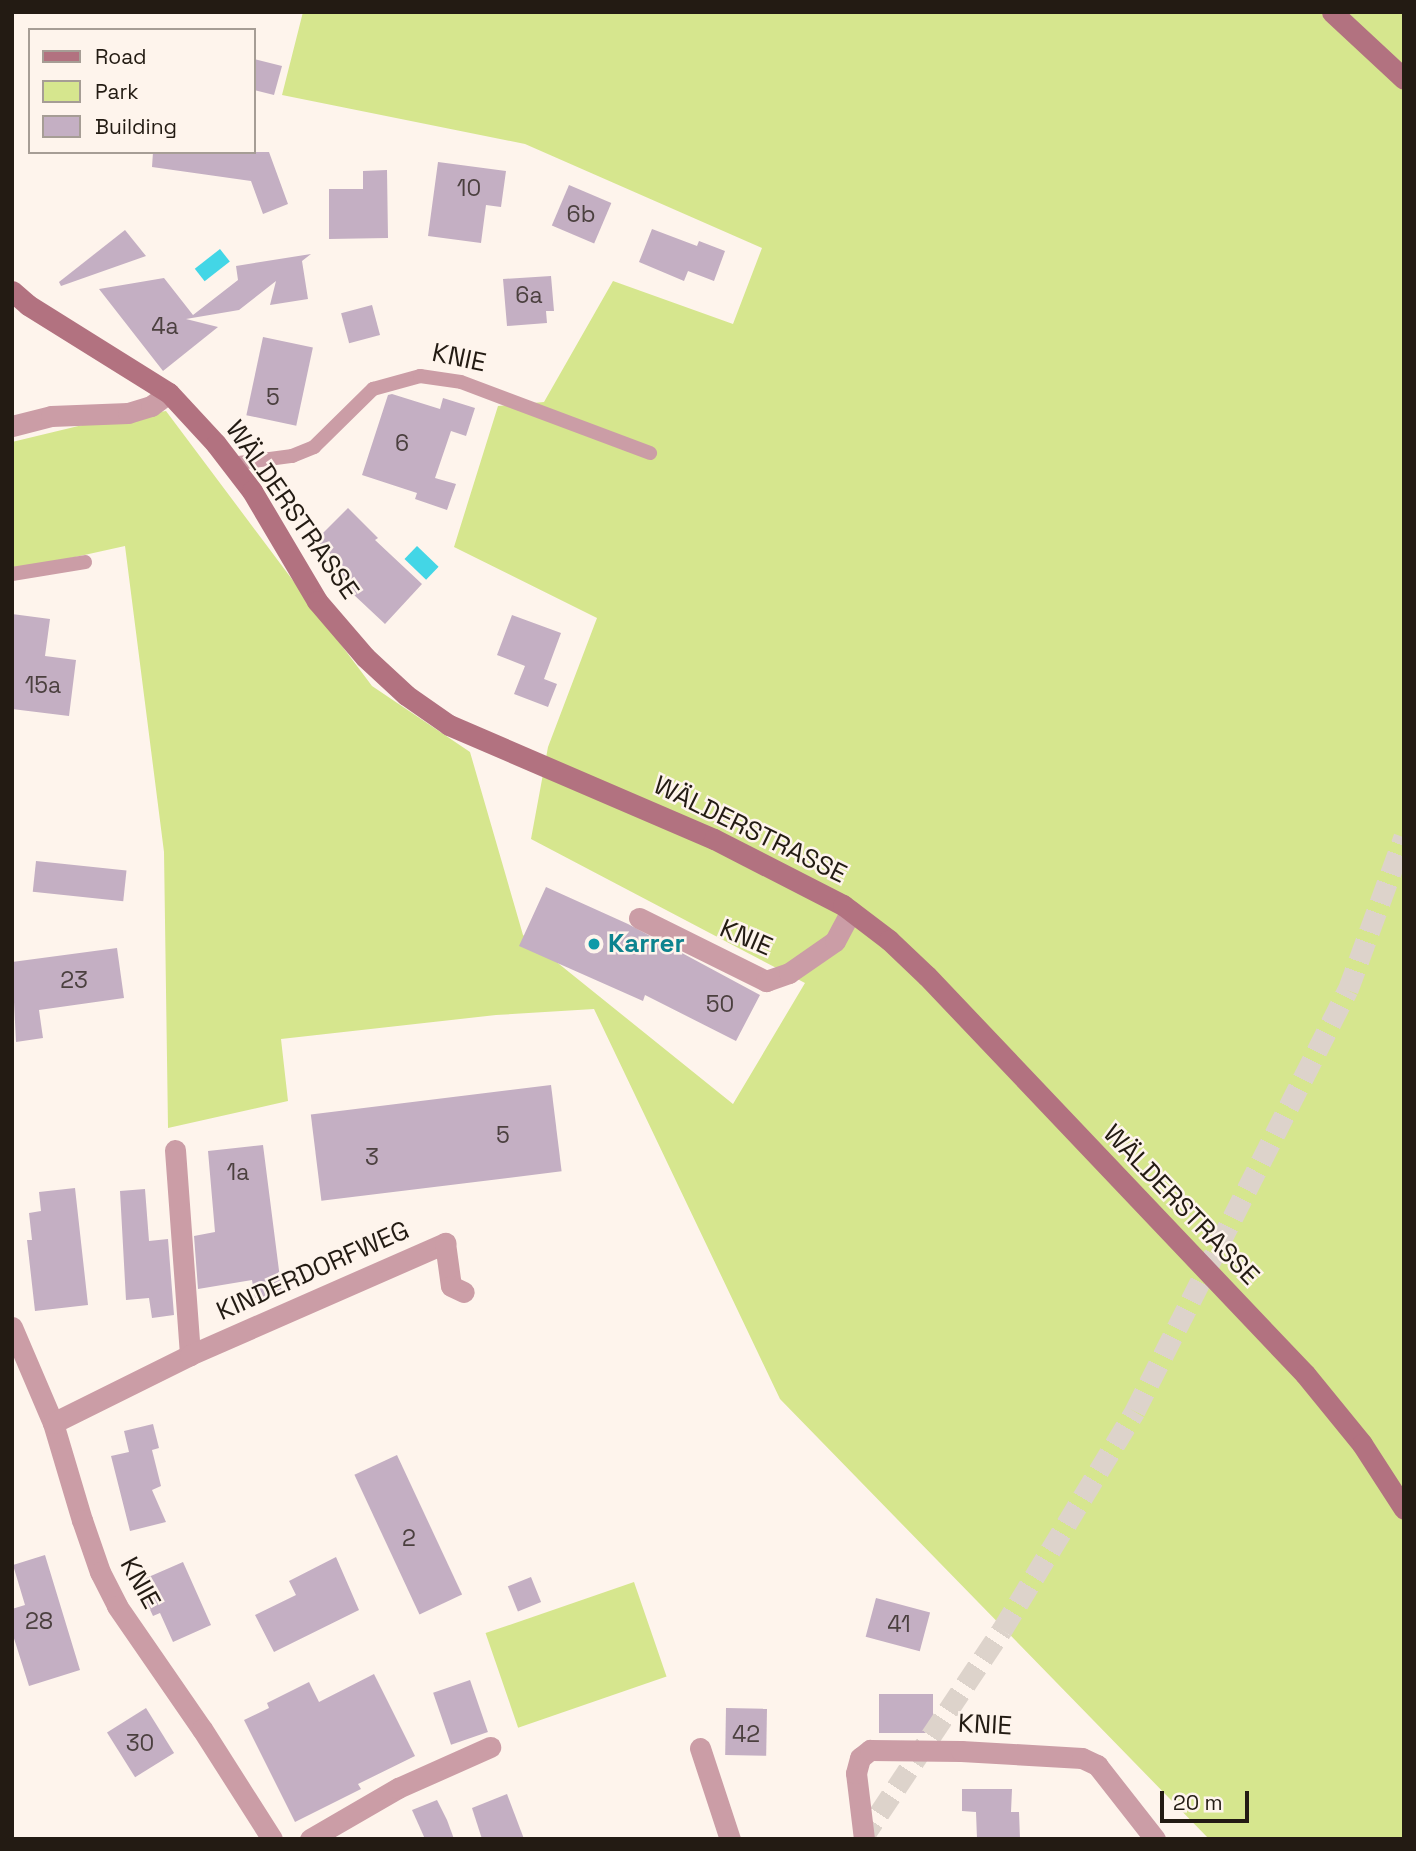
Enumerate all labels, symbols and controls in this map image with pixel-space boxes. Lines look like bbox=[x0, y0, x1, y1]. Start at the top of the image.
legend bbox=[28, 28, 256, 154]
text: Road bbox=[95, 43, 147, 70]
text: Park bbox=[95, 78, 139, 105]
text: Building bbox=[95, 113, 177, 140]
house number: 10 bbox=[457, 174, 481, 202]
house number: 6b bbox=[567, 200, 595, 228]
house number: 6a bbox=[515, 281, 543, 309]
house number: 4a bbox=[151, 312, 179, 340]
street label: KNIE bbox=[429, 337, 489, 379]
house number: 5 bbox=[266, 383, 280, 411]
street label: WÄLDERSTRASSE bbox=[219, 415, 365, 605]
house number: 6 bbox=[395, 429, 409, 457]
house number: 15a bbox=[25, 671, 61, 699]
street label: WÄLDERSTRASSE bbox=[649, 770, 851, 890]
street label: KNIE bbox=[715, 913, 777, 963]
place label: Karrer bbox=[608, 928, 685, 960]
marker: Karrer bbox=[586, 936, 602, 952]
house number: 23 bbox=[60, 966, 88, 994]
house number: 50 bbox=[706, 990, 734, 1018]
street label: WÄLDERSTRASSE bbox=[1097, 1118, 1265, 1292]
house number: 5 bbox=[496, 1121, 510, 1149]
house number: 3 bbox=[365, 1143, 379, 1171]
house number: 1a bbox=[227, 1158, 249, 1186]
street label: KINDERDORFWEG bbox=[212, 1215, 414, 1327]
house number: 2 bbox=[402, 1524, 416, 1552]
street label: KNIE bbox=[113, 1552, 167, 1614]
house number: 28 bbox=[25, 1607, 53, 1635]
house number: 41 bbox=[887, 1610, 911, 1638]
street label: KNIE bbox=[957, 1708, 1013, 1742]
house number: 42 bbox=[732, 1720, 760, 1748]
house number: 30 bbox=[126, 1729, 154, 1757]
scale bar bbox=[1164, 1778, 1253, 1822]
text: 20 m bbox=[1173, 1789, 1223, 1816]

